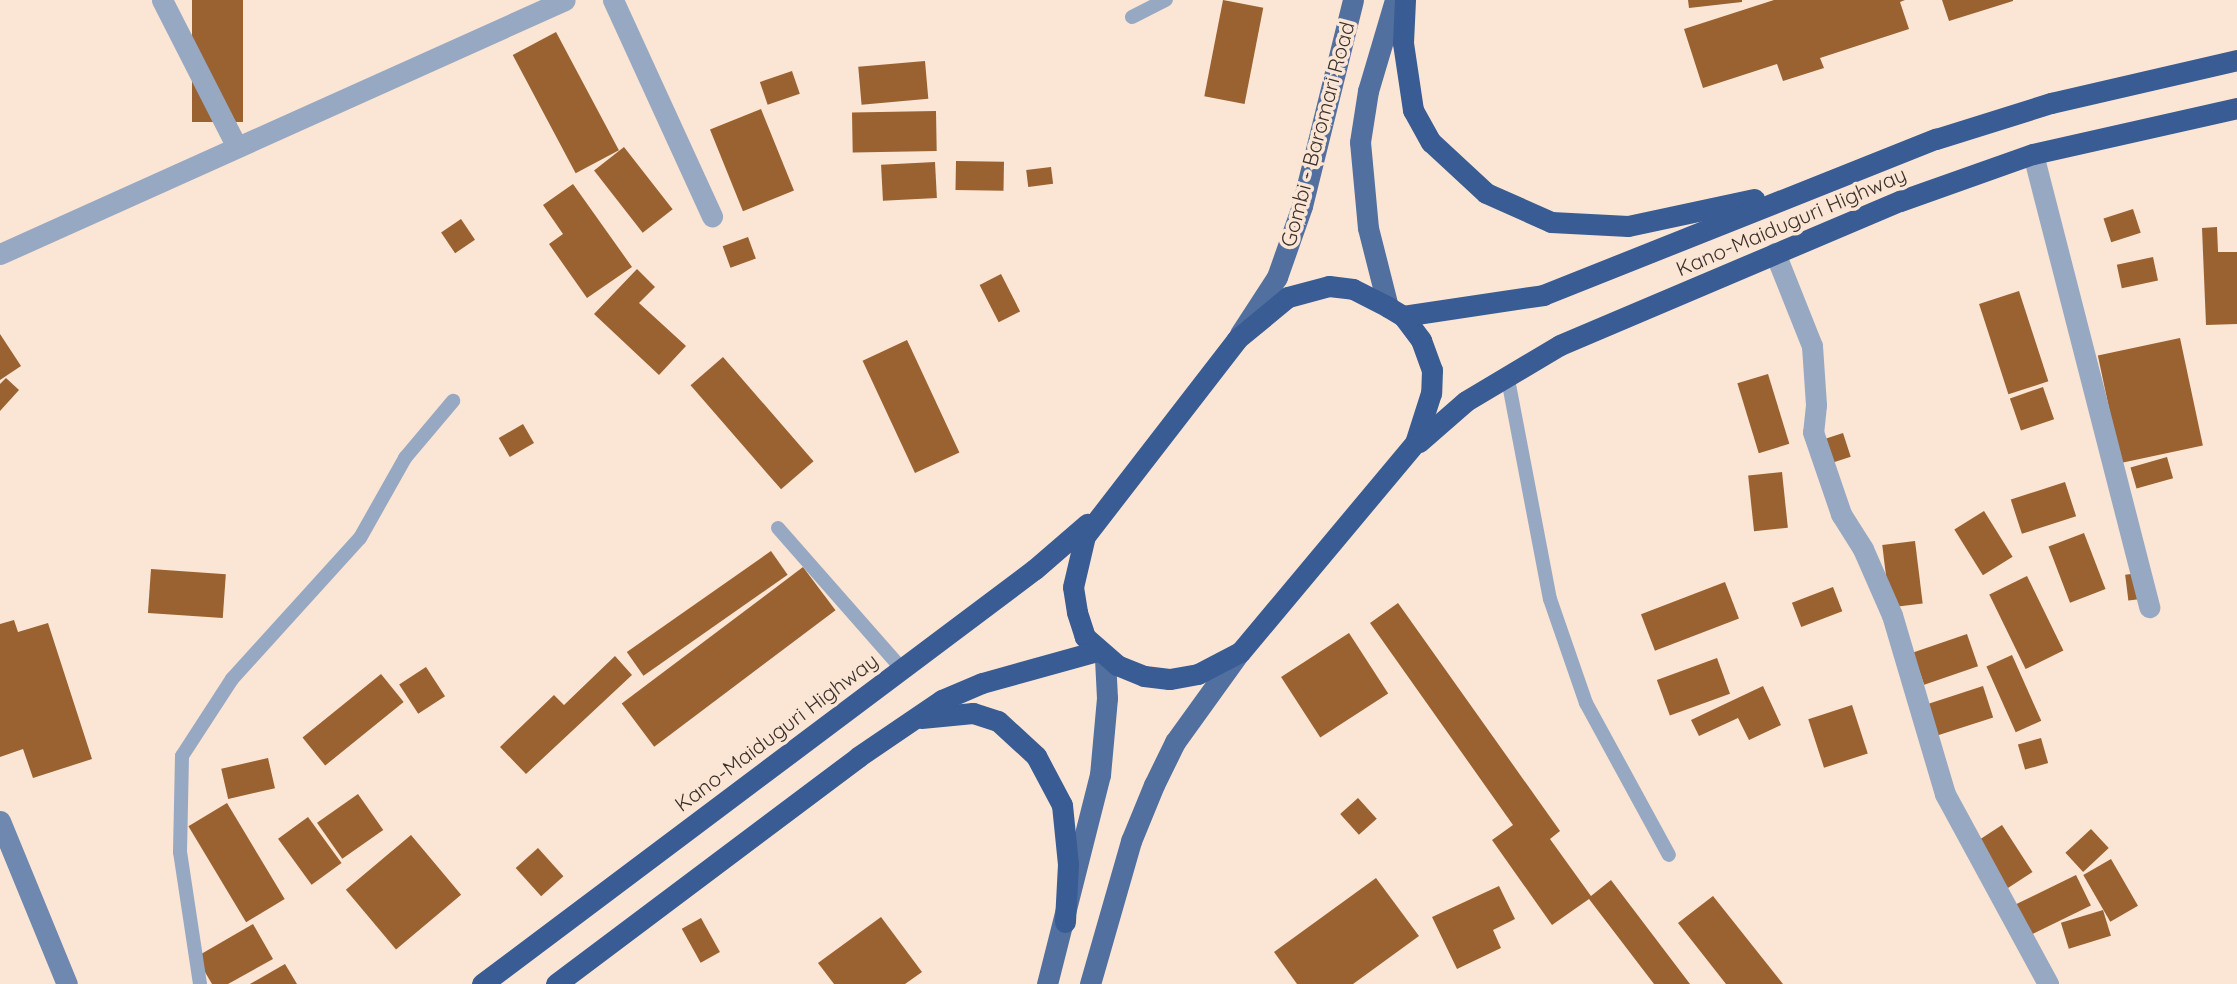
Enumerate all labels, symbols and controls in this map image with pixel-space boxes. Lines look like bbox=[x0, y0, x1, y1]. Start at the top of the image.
street label: Gombi - Baromari Road bbox=[1275, 19, 1359, 249]
street label: Kano-Maiduguri Highway bbox=[1672, 161, 1910, 281]
street label: Kano-Maiduguri Highway bbox=[670, 647, 882, 817]

